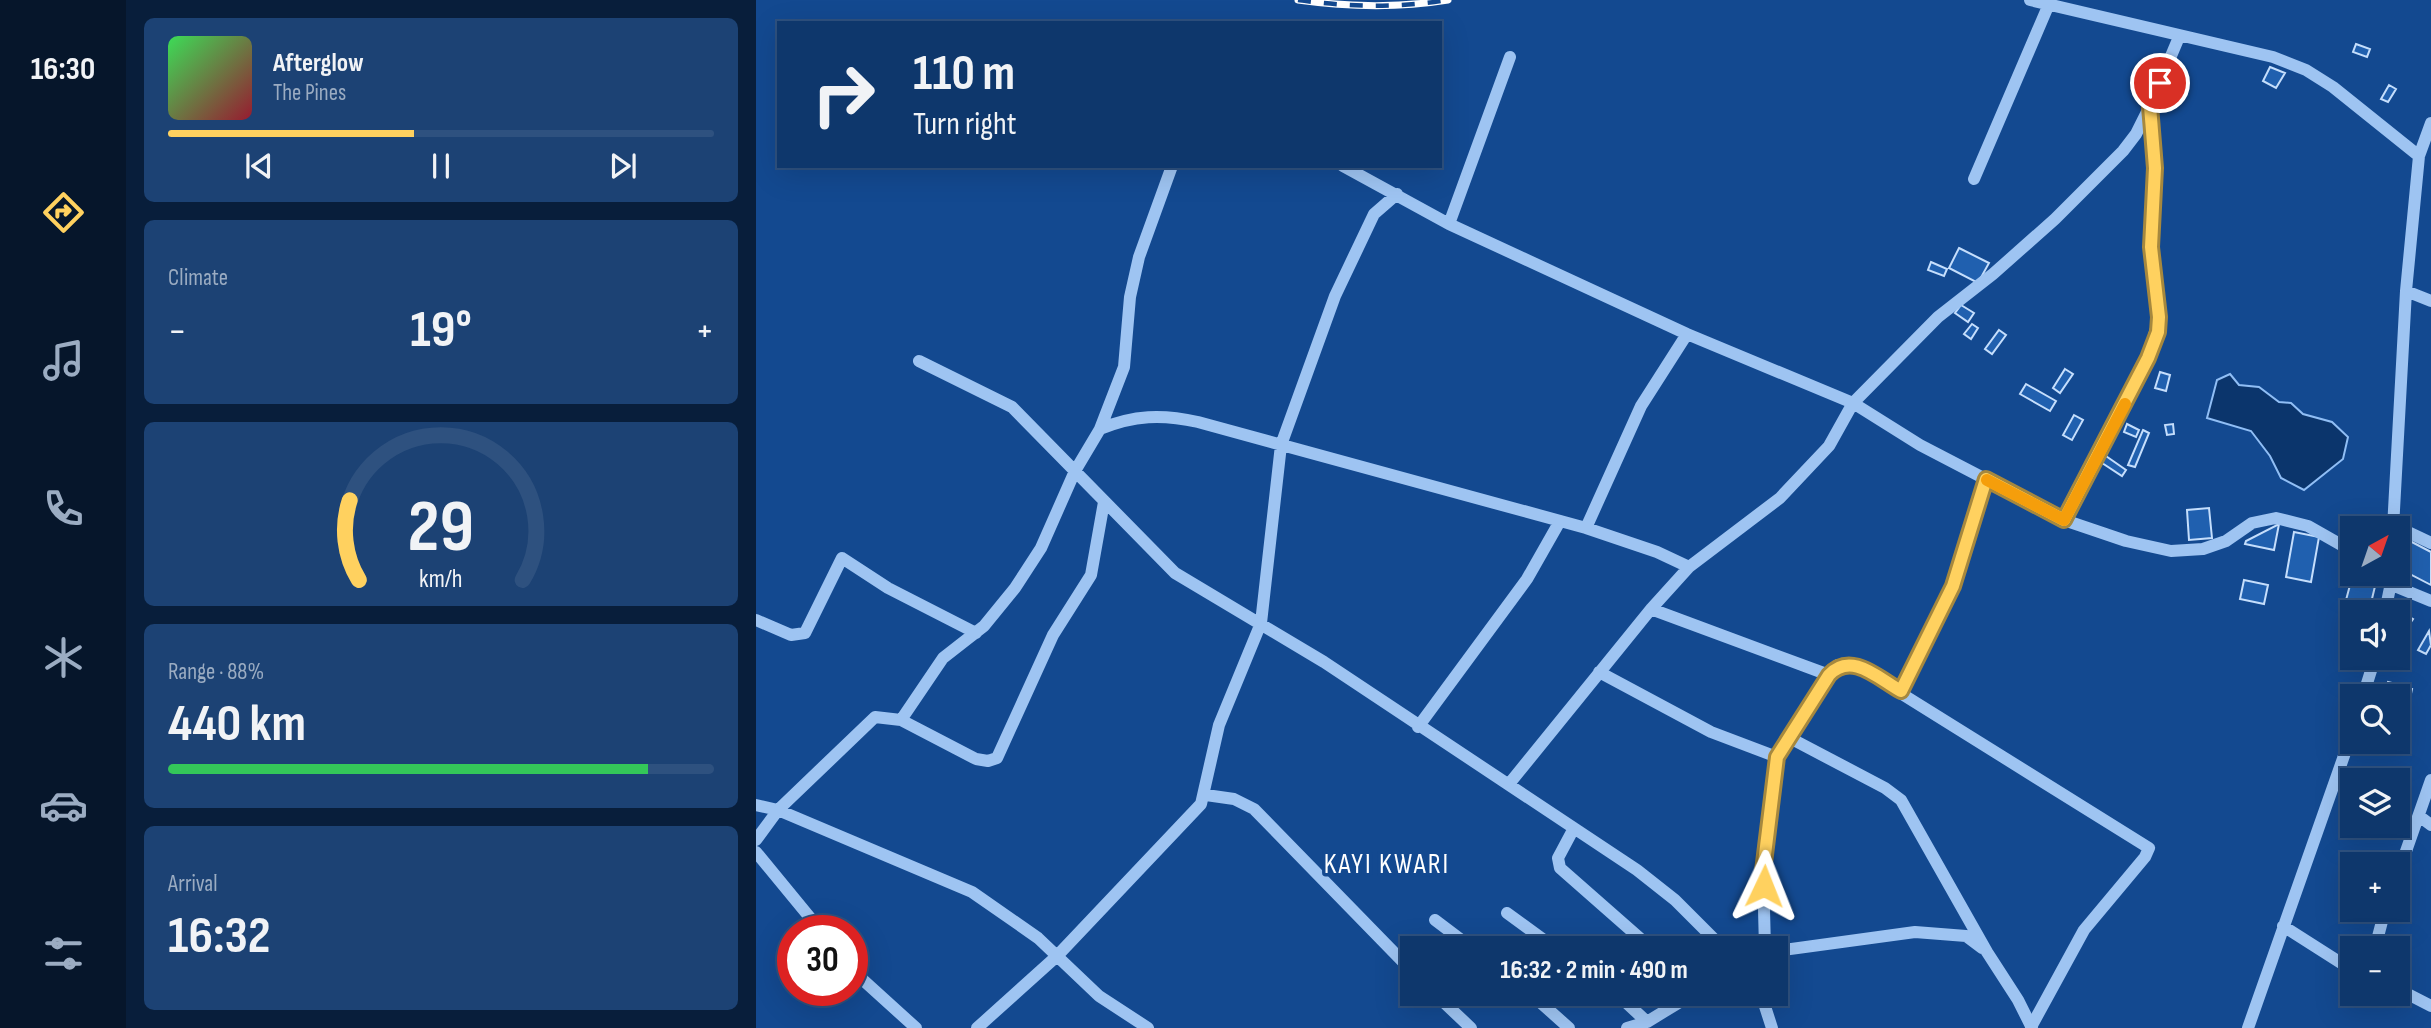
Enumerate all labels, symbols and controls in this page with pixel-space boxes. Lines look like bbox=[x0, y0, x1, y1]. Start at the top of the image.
text: 110 m bbox=[913, 45, 1015, 104]
text: Afterglow bbox=[273, 48, 364, 79]
icon: right bbox=[798, 49, 889, 140]
text: 16:30 bbox=[31, 50, 95, 89]
pin bbox=[2130, 53, 2190, 113]
icon: arrive bbox=[2141, 64, 2179, 102]
text: The Pines bbox=[273, 79, 346, 107]
text: Turn right bbox=[913, 105, 1017, 144]
icon: previous bbox=[240, 147, 278, 185]
icon: pause bbox=[422, 147, 460, 185]
icon: next bbox=[604, 147, 642, 185]
icon: directions bbox=[39, 188, 88, 237]
text: Climate bbox=[168, 264, 228, 292]
text: 19° bbox=[410, 299, 472, 362]
text: − bbox=[168, 309, 187, 354]
text: + bbox=[695, 309, 714, 354]
icon: music bbox=[39, 336, 88, 385]
icon: phone bbox=[39, 484, 88, 533]
text: 29 bbox=[408, 484, 474, 572]
north arrow bbox=[2340, 516, 2410, 586]
map controls bbox=[2340, 516, 2410, 1006]
text: km/h bbox=[419, 564, 463, 595]
button: sound bbox=[2340, 600, 2410, 670]
icon: climate bbox=[39, 633, 88, 682]
text: Range · 88% bbox=[168, 658, 264, 686]
button: search bbox=[2340, 684, 2410, 754]
text: 440 km bbox=[168, 693, 306, 756]
button: layers bbox=[2340, 768, 2410, 838]
icon: car bbox=[39, 781, 88, 830]
district label: KAYI KWARI bbox=[1324, 848, 1450, 881]
position arrow bbox=[1727, 849, 1801, 923]
button: + bbox=[2340, 852, 2410, 922]
text: Arrival bbox=[168, 870, 217, 898]
text: 16:32 bbox=[168, 905, 271, 968]
speed limit sign: 30 bbox=[777, 915, 868, 1006]
icon: filters bbox=[39, 929, 88, 978]
button: − bbox=[2340, 936, 2410, 1006]
text: 16:32 · 2 min · 490 m bbox=[1500, 955, 1688, 986]

